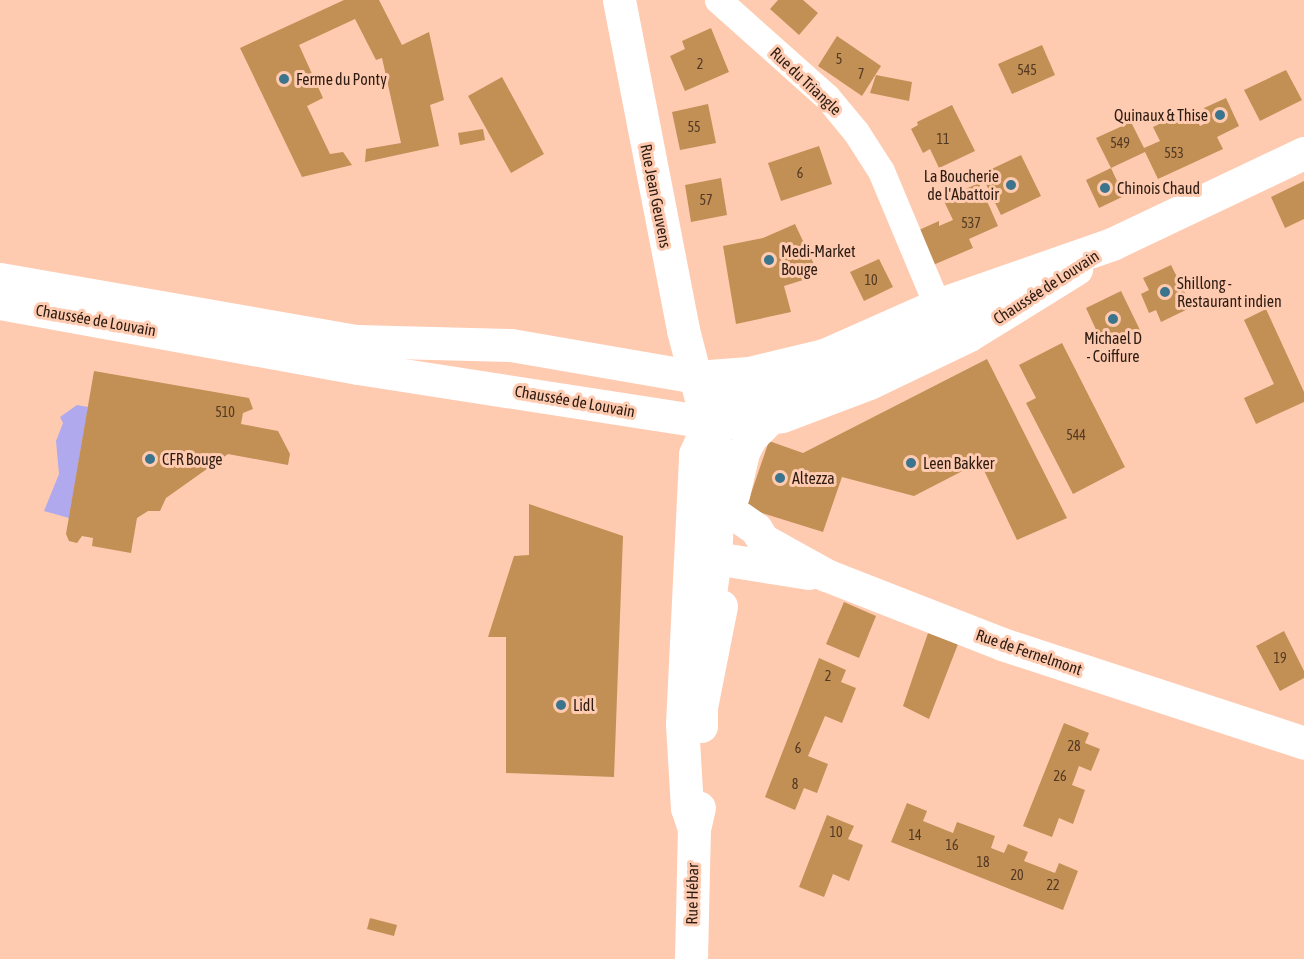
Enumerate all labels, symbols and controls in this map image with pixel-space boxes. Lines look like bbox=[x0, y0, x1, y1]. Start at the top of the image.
street label: Rue du Triangle bbox=[766, 43, 846, 119]
house number: 5 bbox=[836, 51, 842, 67]
house number: 2 bbox=[697, 56, 703, 72]
house number: 545 bbox=[1017, 62, 1037, 78]
house number: 7 bbox=[858, 66, 864, 82]
place label: Ferme du Ponty bbox=[296, 69, 387, 89]
marker: Ferme du Ponty bbox=[277, 72, 291, 86]
place label: Quinaux & Thise bbox=[1114, 105, 1208, 125]
marker: Quinaux & Thise bbox=[1213, 108, 1227, 122]
house number: 55 bbox=[687, 119, 701, 135]
house number: 11 bbox=[936, 131, 950, 147]
house number: 549 bbox=[1110, 135, 1130, 151]
street label: Rue Jean Geuvens bbox=[637, 142, 675, 250]
house number: 553 bbox=[1164, 145, 1184, 161]
house number: 6 bbox=[797, 165, 803, 181]
place label: La Boucherie de l'Abattoir bbox=[924, 166, 999, 204]
marker: La Boucherie de l'Abattoir bbox=[1004, 178, 1018, 192]
place label: Chinois Chaud bbox=[1117, 178, 1200, 198]
marker: Chinois Chaud bbox=[1098, 181, 1112, 195]
house number: 57 bbox=[699, 192, 713, 208]
house number: 537 bbox=[961, 215, 981, 231]
place label: Medi-Market Bouge bbox=[781, 241, 856, 279]
street label: Chaussée de Louvain bbox=[990, 246, 1102, 328]
marker: Medi-Market Bouge bbox=[762, 253, 776, 267]
house number: 10 bbox=[864, 272, 878, 288]
place label: Shillong - Restaurant indien bbox=[1177, 273, 1282, 311]
marker: Shillong - Restaurant indien bbox=[1158, 285, 1172, 299]
street label: Chaussée de Louvain bbox=[34, 300, 158, 340]
marker: Michael D - Coiffure bbox=[1106, 312, 1120, 326]
place label: Michael D - Coiffure bbox=[1084, 328, 1142, 366]
street label: Chaussée de Louvain bbox=[513, 381, 637, 421]
house number: 510 bbox=[215, 404, 235, 420]
house number: 544 bbox=[1066, 427, 1086, 443]
place label: CFR Bouge bbox=[162, 449, 222, 469]
marker: CFR Bouge bbox=[143, 452, 157, 466]
place label: Leen Bakker bbox=[923, 453, 994, 473]
marker: Leen Bakker bbox=[904, 456, 918, 470]
place label: Altezza bbox=[792, 468, 835, 488]
marker: Altezza bbox=[773, 471, 787, 485]
street label: Rue de Fernelmont bbox=[973, 625, 1085, 679]
house number: 19 bbox=[1273, 650, 1287, 666]
house number: 2 bbox=[825, 668, 831, 684]
place label: Lidl bbox=[573, 695, 595, 715]
marker: Lidl bbox=[554, 698, 568, 712]
house number: 28 bbox=[1067, 738, 1081, 754]
house number: 6 bbox=[795, 740, 801, 756]
house number: 26 bbox=[1053, 768, 1067, 784]
house number: 8 bbox=[792, 776, 798, 792]
house number: 10 bbox=[829, 824, 843, 840]
house number: 14 bbox=[908, 827, 922, 843]
house number: 16 bbox=[945, 837, 959, 853]
house number: 18 bbox=[976, 854, 990, 870]
street label: Rue Hébar bbox=[682, 863, 702, 925]
house number: 20 bbox=[1010, 867, 1024, 883]
house number: 22 bbox=[1046, 877, 1060, 893]

